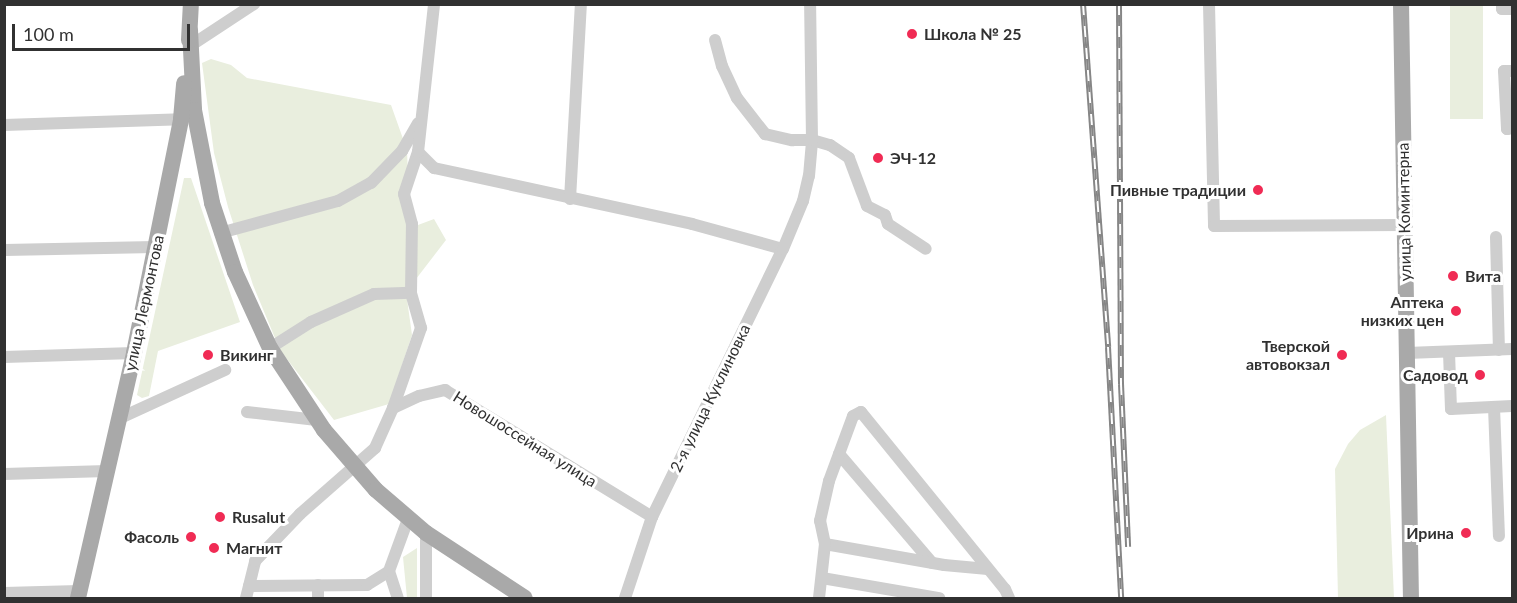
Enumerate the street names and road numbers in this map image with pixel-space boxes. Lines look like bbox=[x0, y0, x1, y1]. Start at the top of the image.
street label: улица Коминтерна bbox=[1393, 143, 1415, 281]
street label: улица Лермонтова bbox=[120, 233, 168, 373]
street label: 2-я улица Куклиновка bbox=[666, 321, 754, 475]
street label: Новошоссейная улица bbox=[450, 387, 600, 491]

